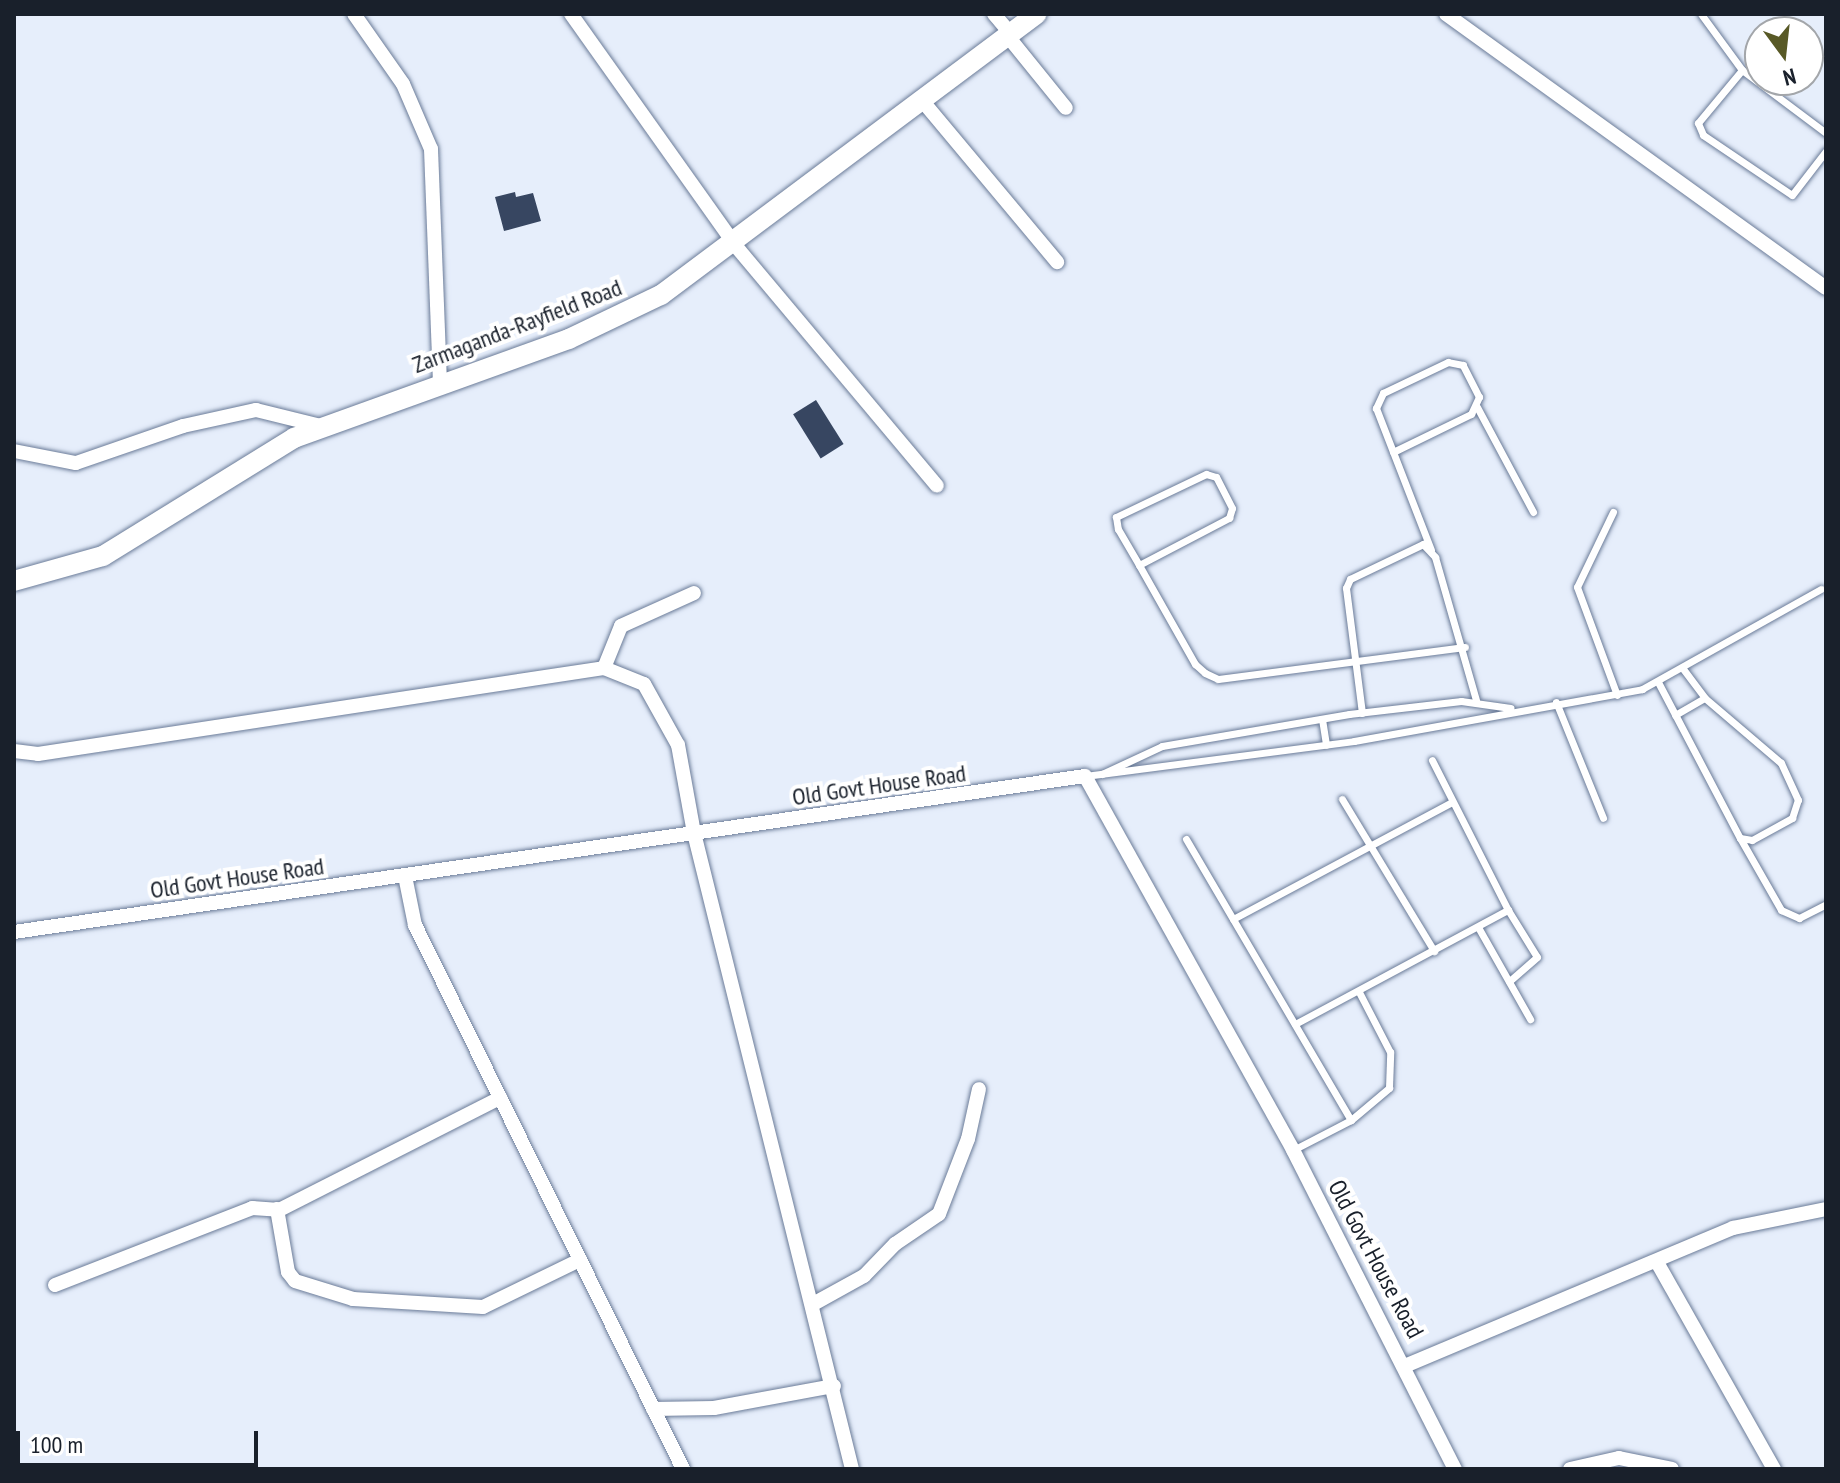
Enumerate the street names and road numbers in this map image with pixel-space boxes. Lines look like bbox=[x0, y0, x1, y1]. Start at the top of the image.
street label: Zarmaganda-Rayfield Road bbox=[408, 273, 626, 379]
street label: Old Govt House Road bbox=[790, 759, 968, 811]
street label: Old Govt House Road bbox=[148, 852, 326, 904]
street label: Old Govt House Road bbox=[1322, 1175, 1430, 1343]

